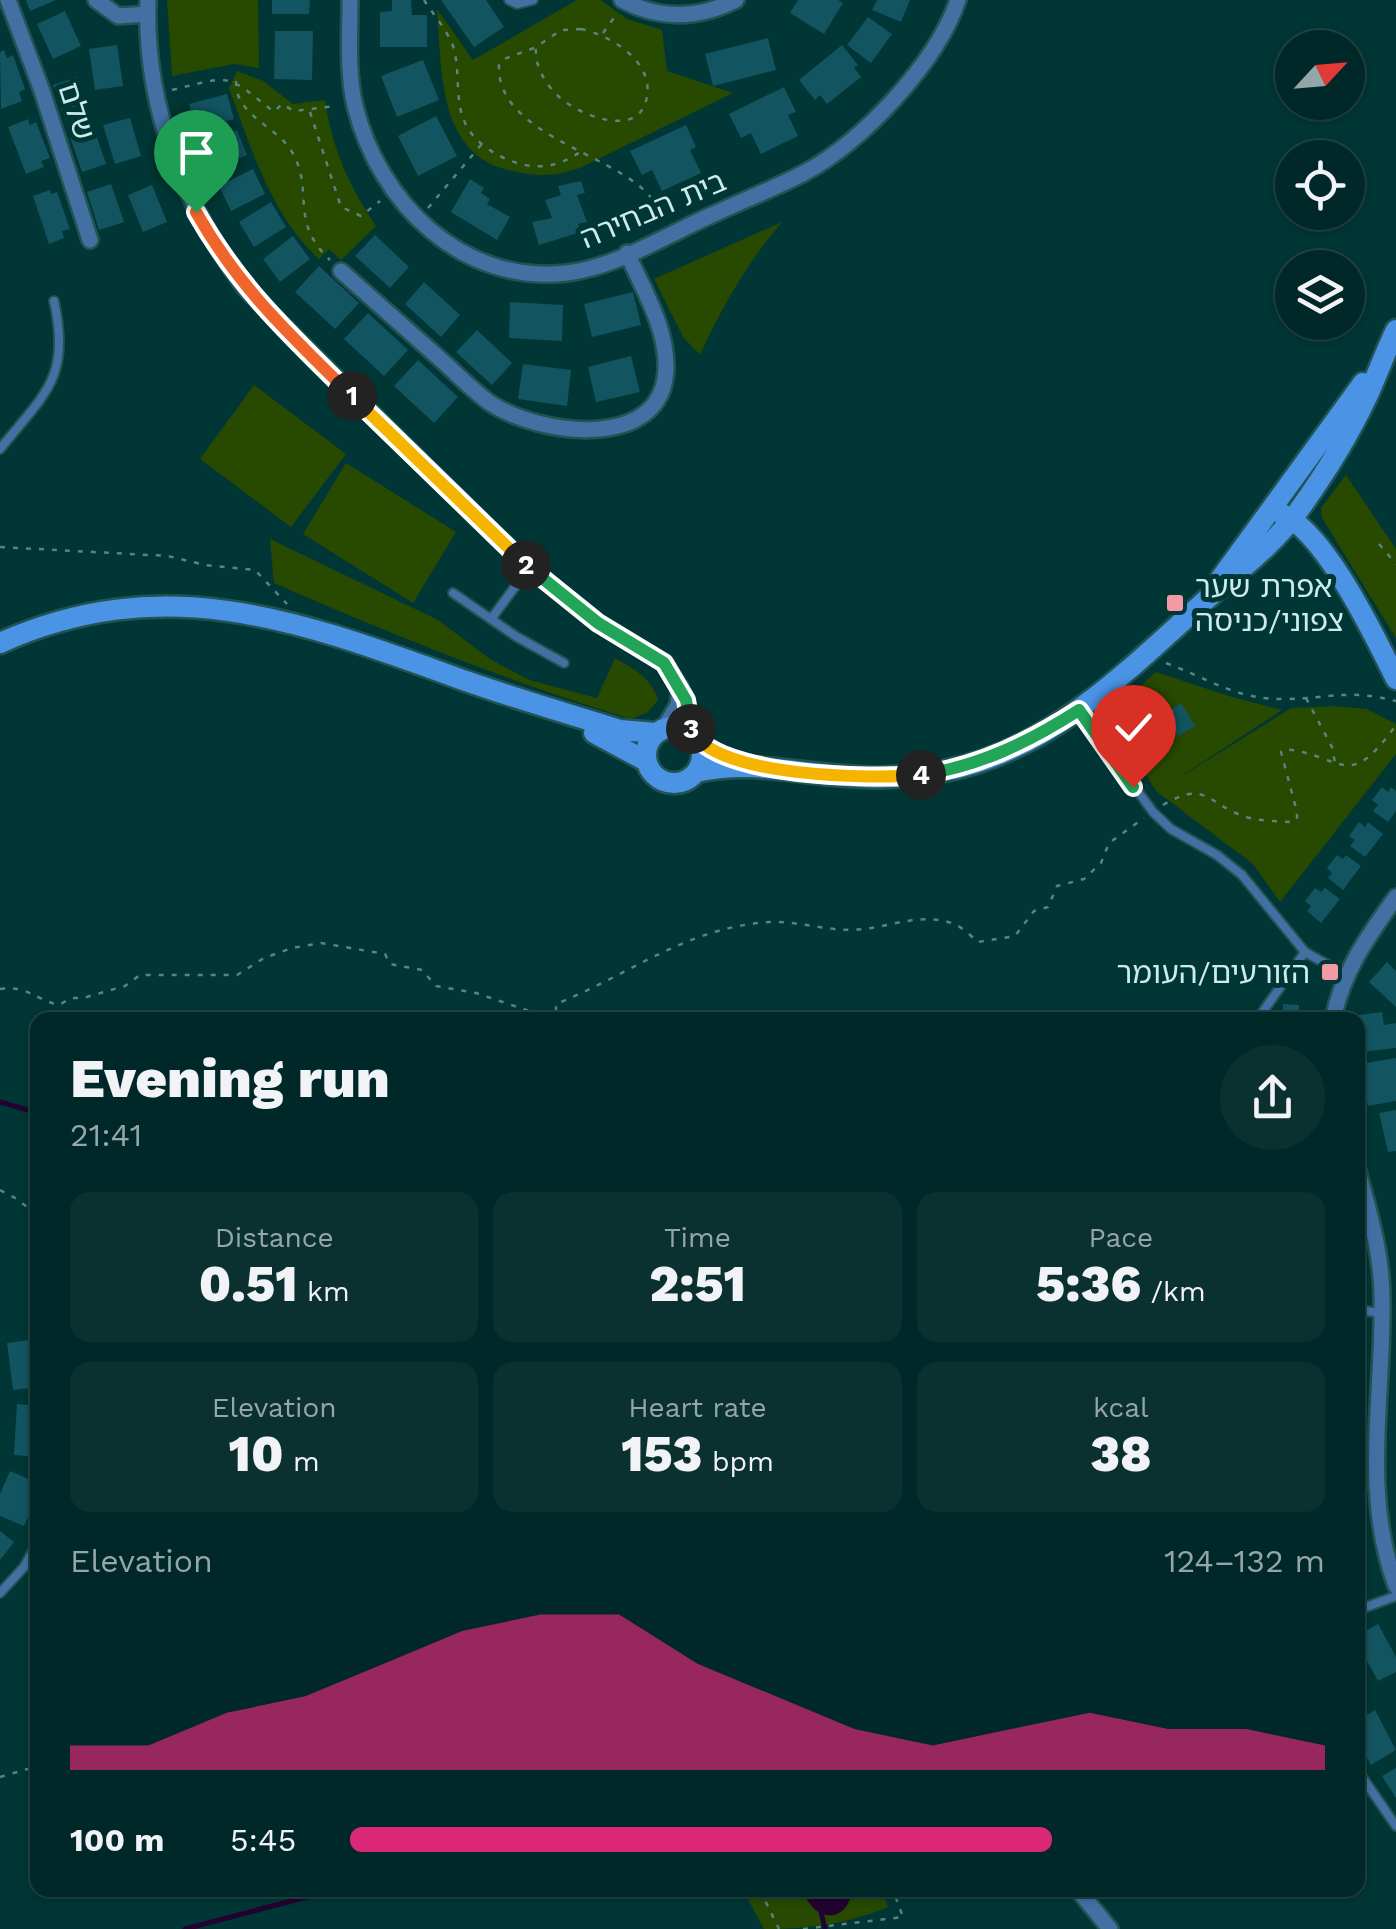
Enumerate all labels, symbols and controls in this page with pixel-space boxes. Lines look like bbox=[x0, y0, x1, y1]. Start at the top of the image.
north arrow bbox=[1275, 30, 1365, 120]
map controls bbox=[1275, 30, 1365, 340]
street label: שלם bbox=[51, 78, 103, 144]
pin bbox=[154, 110, 239, 213]
icon: arrive bbox=[169, 125, 224, 180]
button: locate bbox=[1275, 140, 1365, 230]
street label: בית הבחירה bbox=[575, 163, 731, 255]
button: layers bbox=[1275, 250, 1365, 340]
pin: 1 bbox=[327, 371, 377, 421]
text: 1 bbox=[346, 379, 358, 412]
pin: 2 bbox=[501, 540, 551, 590]
text: 2 bbox=[518, 548, 534, 581]
place label: אפרת שער צפוני/כניסה bbox=[1195, 569, 1344, 638]
marker: אפרת שער צפוני/כניסה bbox=[1164, 592, 1186, 614]
pin bbox=[1091, 685, 1176, 788]
icon: check bbox=[1106, 700, 1161, 755]
pin: 3 bbox=[666, 704, 716, 754]
text: 3 bbox=[683, 712, 699, 745]
pin: 4 bbox=[896, 750, 946, 800]
text: 4 bbox=[912, 758, 930, 791]
place label: הזורעים/העומר bbox=[1116, 955, 1310, 990]
marker: הזורעים/העומר bbox=[1319, 961, 1341, 983]
button: share bbox=[1220, 1045, 1325, 1150]
text: Evening run bbox=[70, 1046, 390, 1110]
text: 21:41 bbox=[70, 1116, 142, 1154]
text: Distance bbox=[215, 1221, 334, 1254]
text: Time bbox=[664, 1221, 731, 1254]
text: Pace bbox=[1088, 1221, 1153, 1254]
text: 0.51 bbox=[199, 1254, 297, 1313]
text: 2:51 bbox=[649, 1254, 746, 1313]
text: 5:36 bbox=[1036, 1254, 1141, 1313]
text: km bbox=[297, 1275, 350, 1308]
text: /km bbox=[1141, 1275, 1206, 1308]
text: Elevation bbox=[212, 1391, 337, 1424]
text: Heart rate bbox=[628, 1391, 767, 1424]
text: kcal bbox=[1093, 1391, 1149, 1424]
text: 10 bbox=[229, 1424, 283, 1483]
text: 153 bbox=[621, 1424, 702, 1483]
text: 38 bbox=[1090, 1424, 1152, 1483]
text: m bbox=[283, 1445, 320, 1478]
text: bpm bbox=[702, 1445, 774, 1478]
text: Elevation bbox=[70, 1542, 213, 1580]
text: 124–132 m bbox=[1164, 1542, 1325, 1580]
text: 100 m bbox=[70, 1821, 164, 1859]
text: 5:45 bbox=[230, 1821, 296, 1859]

